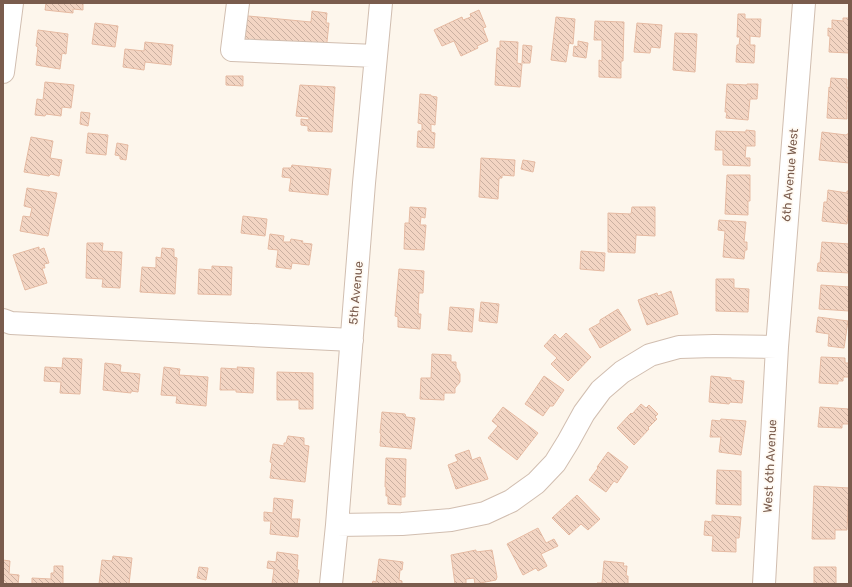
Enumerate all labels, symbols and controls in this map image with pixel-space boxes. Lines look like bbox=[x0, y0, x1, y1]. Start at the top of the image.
street label: 6th Avenue West bbox=[779, 128, 801, 222]
street label: 5th Avenue bbox=[346, 260, 366, 325]
street label: West 6th Avenue bbox=[761, 419, 779, 513]

